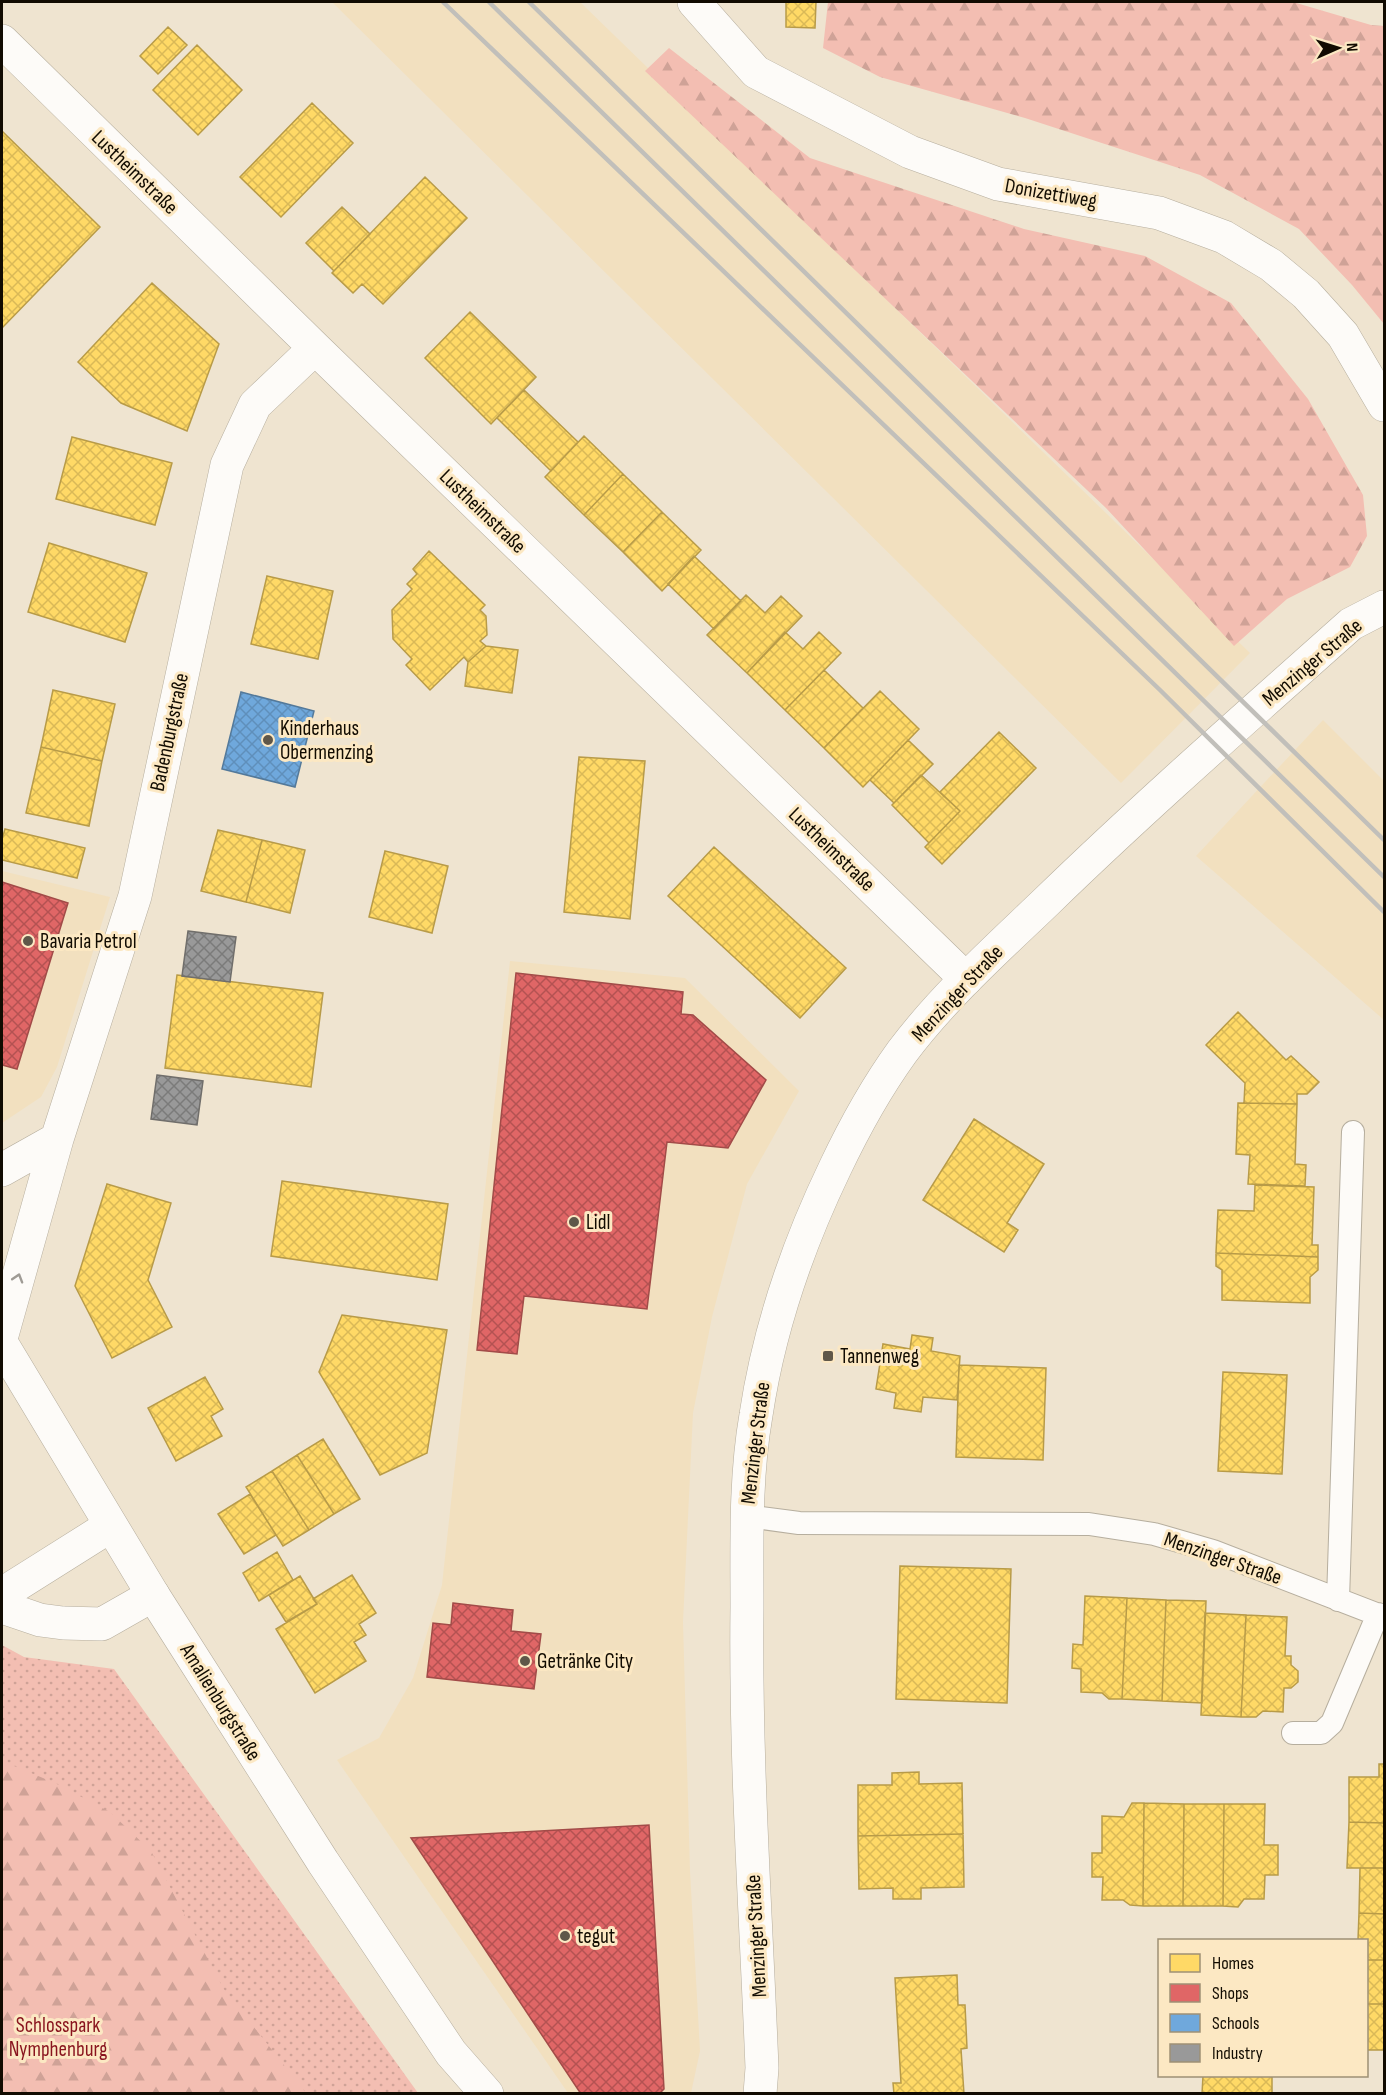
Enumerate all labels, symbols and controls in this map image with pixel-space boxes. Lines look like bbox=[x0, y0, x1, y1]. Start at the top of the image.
north arrow bbox=[1308, 18, 1368, 78]
text: N bbox=[1342, 43, 1361, 52]
street label: Lustheimstraße bbox=[86, 125, 183, 220]
street label: Donizettiweg bbox=[1003, 173, 1099, 214]
street label: Lustheimstraße bbox=[434, 464, 531, 559]
street label: Menzinger Straße bbox=[1257, 613, 1367, 711]
street label: Badenburgstraße bbox=[145, 671, 194, 793]
place label: Kinderhaus Obermenzing bbox=[280, 716, 373, 765]
marker: Kinderhaus Obermenzing bbox=[261, 733, 275, 747]
street label: Lustheimstraße bbox=[783, 802, 880, 897]
place label: Bavaria Petrol bbox=[40, 929, 137, 954]
marker: Bavaria Petrol bbox=[21, 934, 35, 948]
street label: Menzinger Straße bbox=[906, 940, 1008, 1047]
place label: Lidl bbox=[586, 1210, 610, 1235]
marker: Lidl bbox=[567, 1215, 581, 1229]
one-way arrow bbox=[11, 1274, 23, 1284]
place label: Tannenweg bbox=[840, 1344, 919, 1369]
marker: Tannenweg bbox=[821, 1349, 835, 1363]
street label: Menzinger Straße bbox=[736, 1381, 775, 1506]
street label: Menzinger Straße bbox=[1161, 1527, 1285, 1590]
street label: Amalienburgstraße bbox=[174, 1638, 266, 1765]
place label: Getränke City bbox=[537, 1649, 633, 1674]
marker: Getränke City bbox=[518, 1654, 532, 1668]
street label: Menzinger Straße bbox=[741, 1874, 772, 1998]
place label: tegut bbox=[577, 1924, 615, 1949]
marker: tegut bbox=[558, 1929, 572, 1943]
legend bbox=[1158, 1939, 1368, 2077]
text: Homes bbox=[1212, 1953, 1254, 1974]
text: Shops bbox=[1212, 1983, 1249, 2004]
park label: Schlosspark Nymphenburg bbox=[9, 2013, 107, 2062]
text: Schools bbox=[1212, 2013, 1259, 2034]
text: Industry bbox=[1212, 2043, 1263, 2064]

